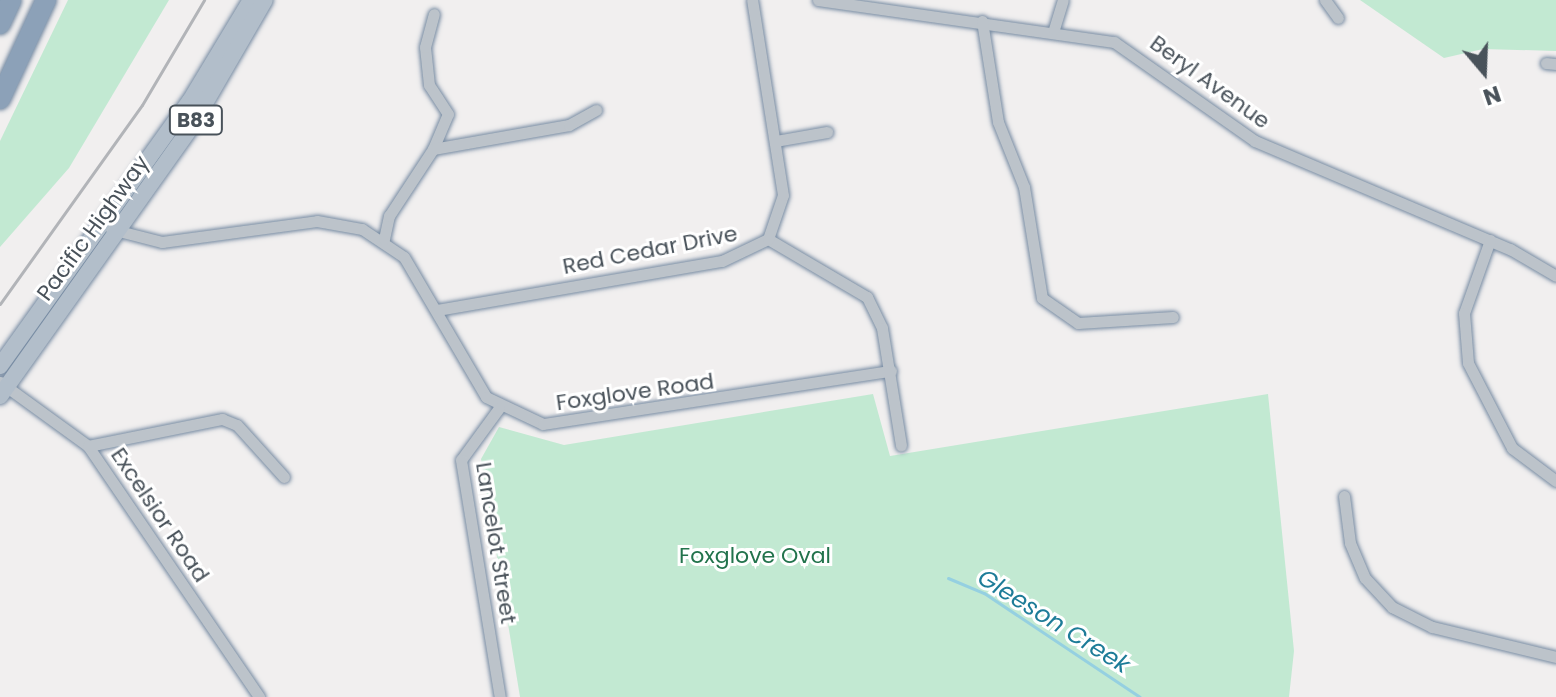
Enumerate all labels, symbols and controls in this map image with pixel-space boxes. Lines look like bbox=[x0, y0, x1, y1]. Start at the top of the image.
street label: Beryl Avenue bbox=[1145, 30, 1275, 134]
north arrow bbox=[1444, 32, 1524, 112]
text: N bbox=[1479, 78, 1505, 113]
road number: B83 bbox=[168, 104, 224, 136]
street label: Pacific Highway bbox=[31, 150, 155, 306]
street label: Red Cedar Drive bbox=[560, 220, 740, 280]
street label: Foxglove Road bbox=[554, 368, 716, 416]
street label: Excelsior Road bbox=[105, 443, 215, 587]
street label: Lancelot Street bbox=[470, 460, 522, 626]
park label: Foxglove Oval bbox=[679, 543, 831, 569]
water label: Gleeson Creek bbox=[972, 563, 1136, 679]

